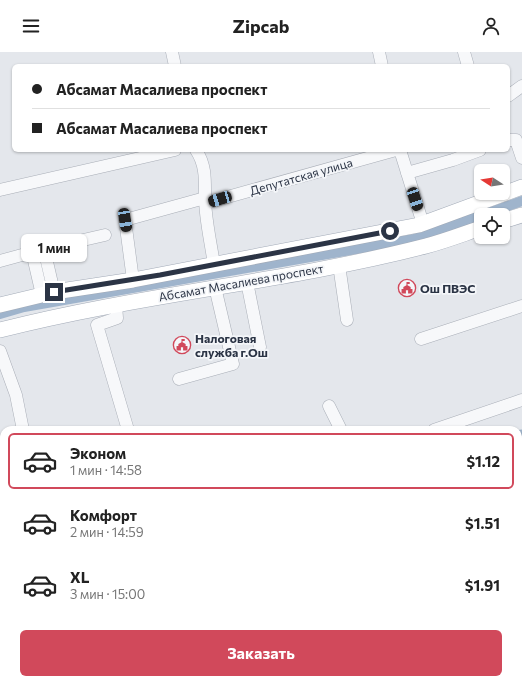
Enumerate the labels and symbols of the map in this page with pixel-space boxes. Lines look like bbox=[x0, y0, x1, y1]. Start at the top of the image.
street label: Депутатская улица bbox=[248, 155, 354, 197]
north arrow bbox=[474, 164, 510, 200]
car bbox=[406, 186, 424, 212]
car bbox=[207, 190, 233, 208]
car bbox=[117, 207, 133, 233]
route start bbox=[381, 222, 399, 240]
callout: 1 мин bbox=[21, 234, 87, 262]
street label: Абсамат Масалиева проспект bbox=[157, 261, 325, 303]
public building icon: Ош ПВЭС bbox=[397, 278, 417, 298]
place label: Ош ПВЭС bbox=[420, 281, 476, 295]
route end bbox=[45, 283, 63, 301]
place label: Налоговая служба г.Ош bbox=[195, 331, 268, 359]
public building icon: Налоговая служба г.Ош bbox=[172, 335, 192, 355]

